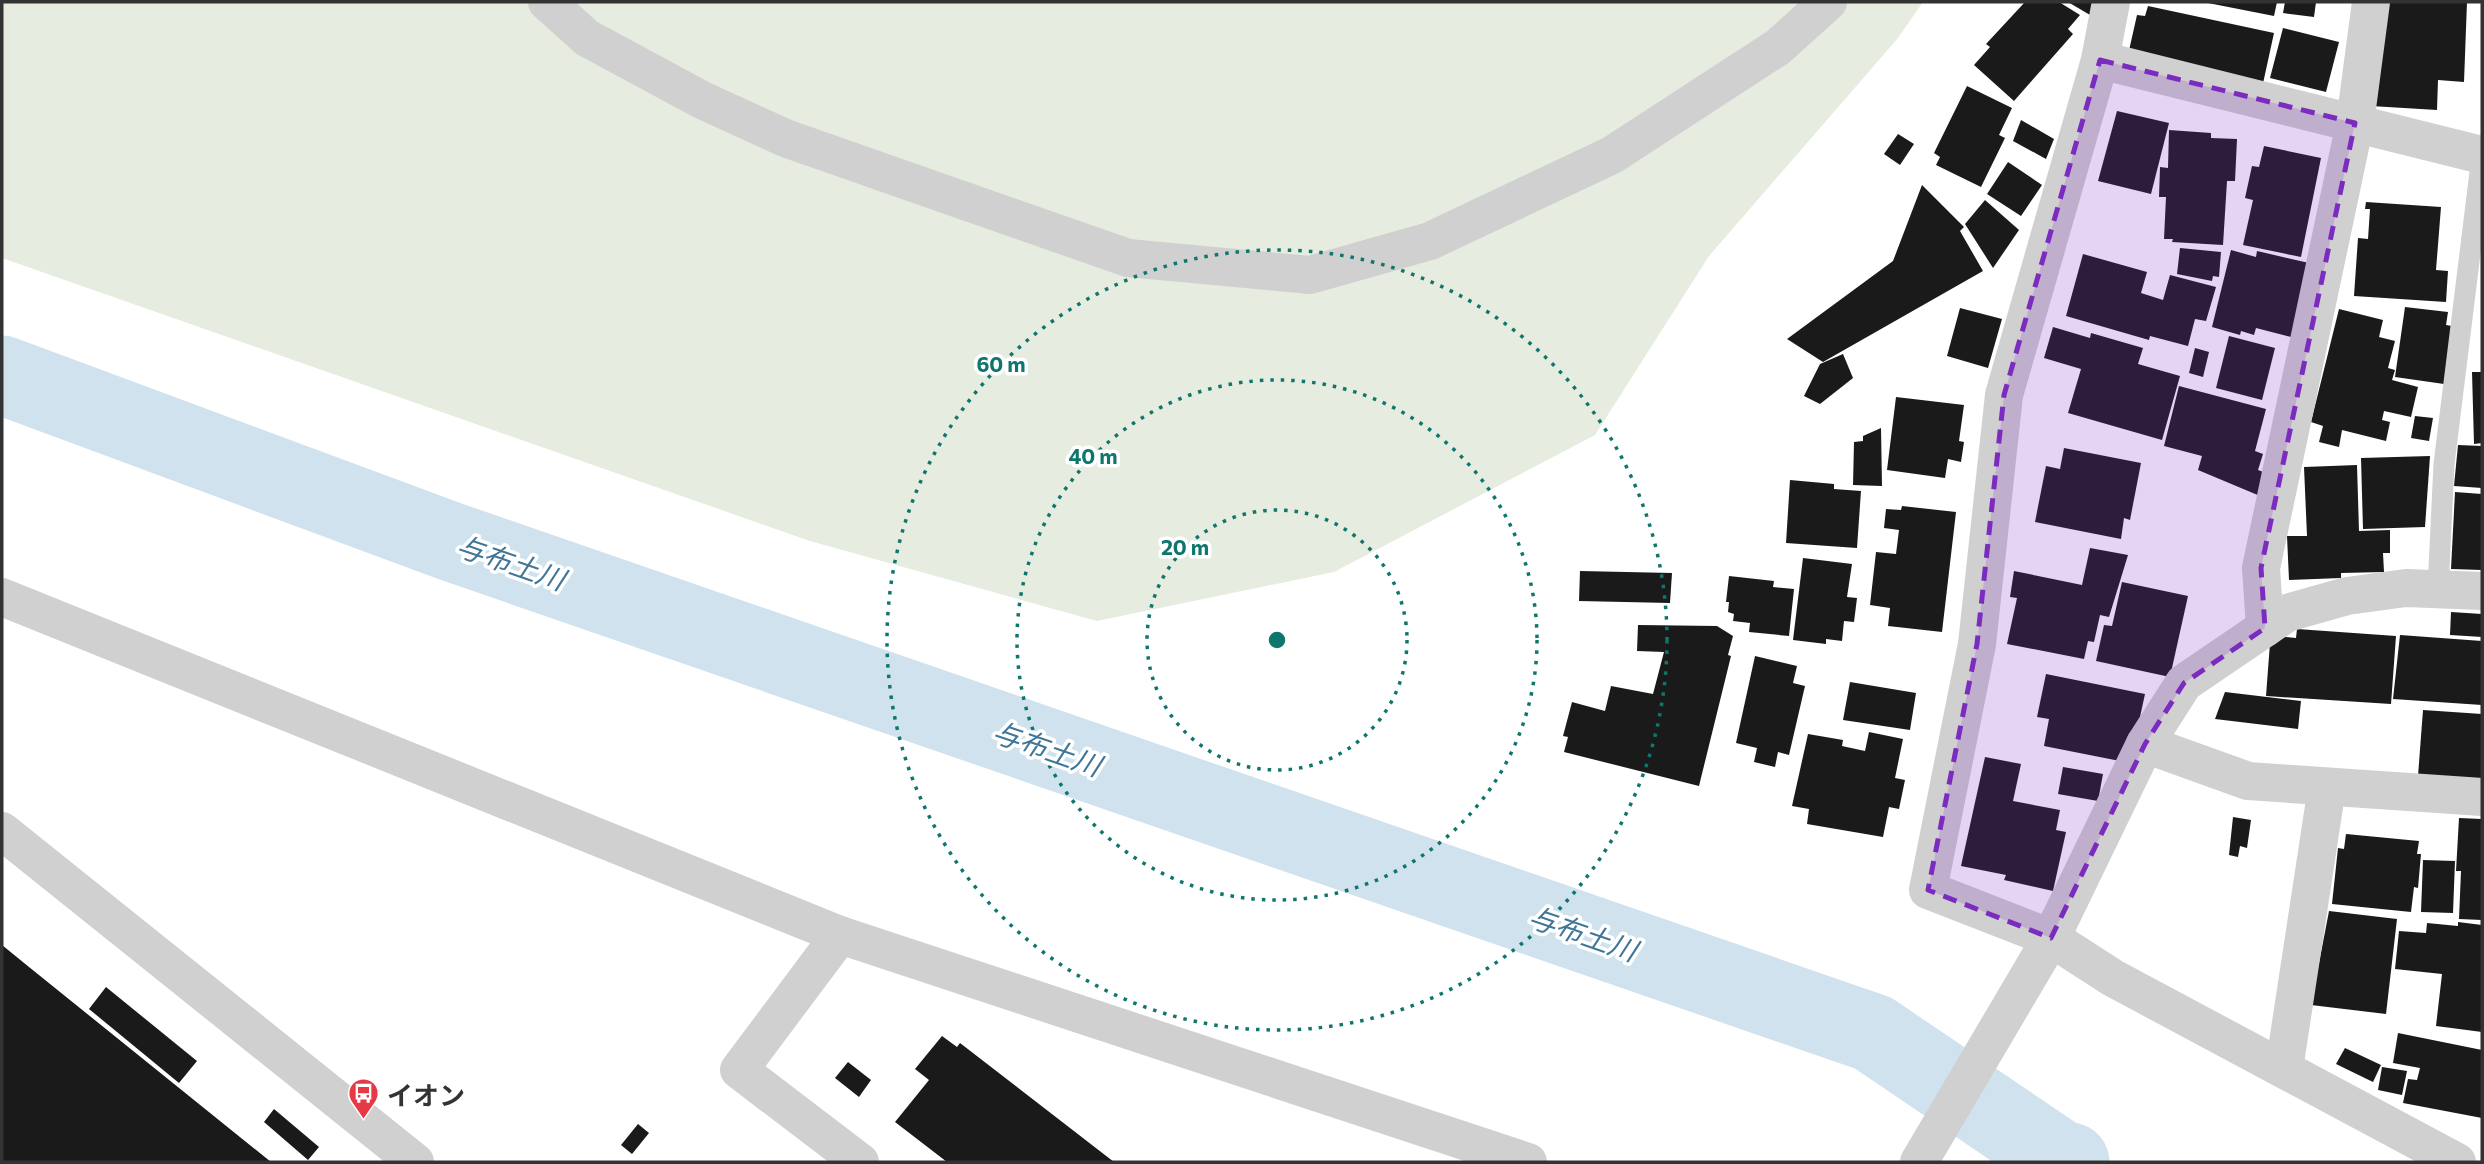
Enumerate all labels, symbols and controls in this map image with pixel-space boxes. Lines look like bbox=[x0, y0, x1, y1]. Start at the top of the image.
text: 60 m bbox=[976, 351, 1026, 376]
text: 40 m bbox=[1068, 443, 1118, 468]
water label: 与布土川 bbox=[453, 528, 572, 597]
text: 20 m bbox=[1161, 534, 1209, 559]
centre of rings bbox=[1265, 628, 1289, 652]
water label: 与布土川 bbox=[989, 714, 1108, 783]
water label: 与布土川 bbox=[1525, 899, 1644, 968]
bus stop icon: イオン bbox=[347, 1077, 381, 1121]
place label: イオン bbox=[387, 1079, 465, 1110]

